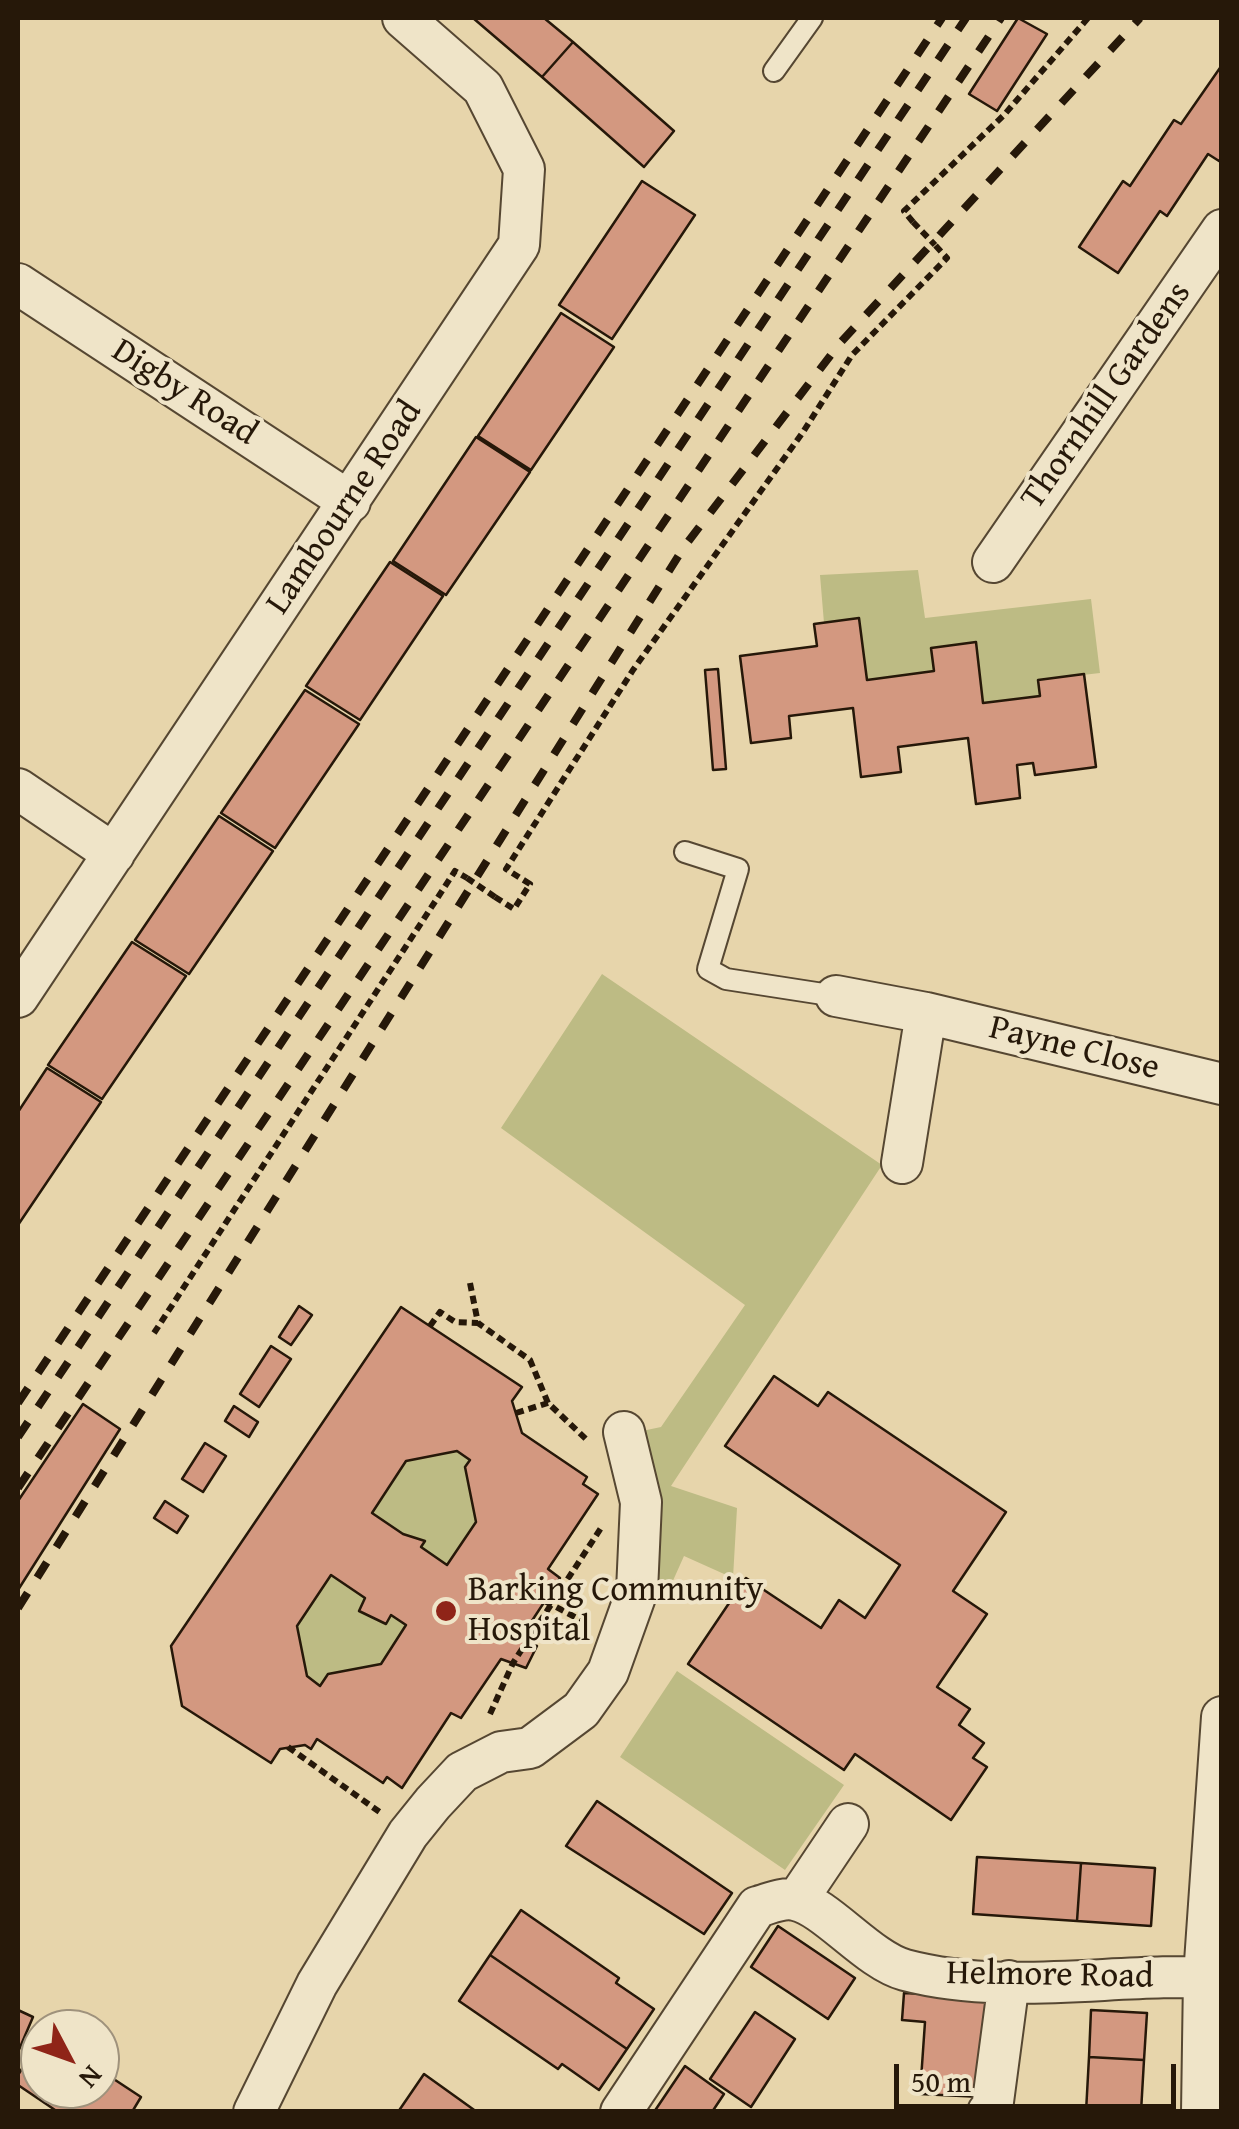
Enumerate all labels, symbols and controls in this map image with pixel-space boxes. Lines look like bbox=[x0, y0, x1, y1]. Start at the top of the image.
street label: Thornhill Gardens bbox=[1013, 274, 1201, 518]
street label: Digby Road bbox=[103, 330, 265, 456]
street label: Lambourne Road bbox=[258, 393, 432, 623]
street label: Payne Close bbox=[985, 1008, 1163, 1090]
place label: Barking Community Hospital bbox=[468, 1570, 763, 1652]
marker: Barking Community Hospital bbox=[433, 1598, 459, 1624]
street label: Helmore Road bbox=[946, 1953, 1154, 1999]
north arrow bbox=[20, 2009, 120, 2109]
scale bar bbox=[899, 2044, 1182, 2106]
text: N bbox=[70, 2057, 113, 2098]
text: 50 m bbox=[911, 2059, 971, 2103]

